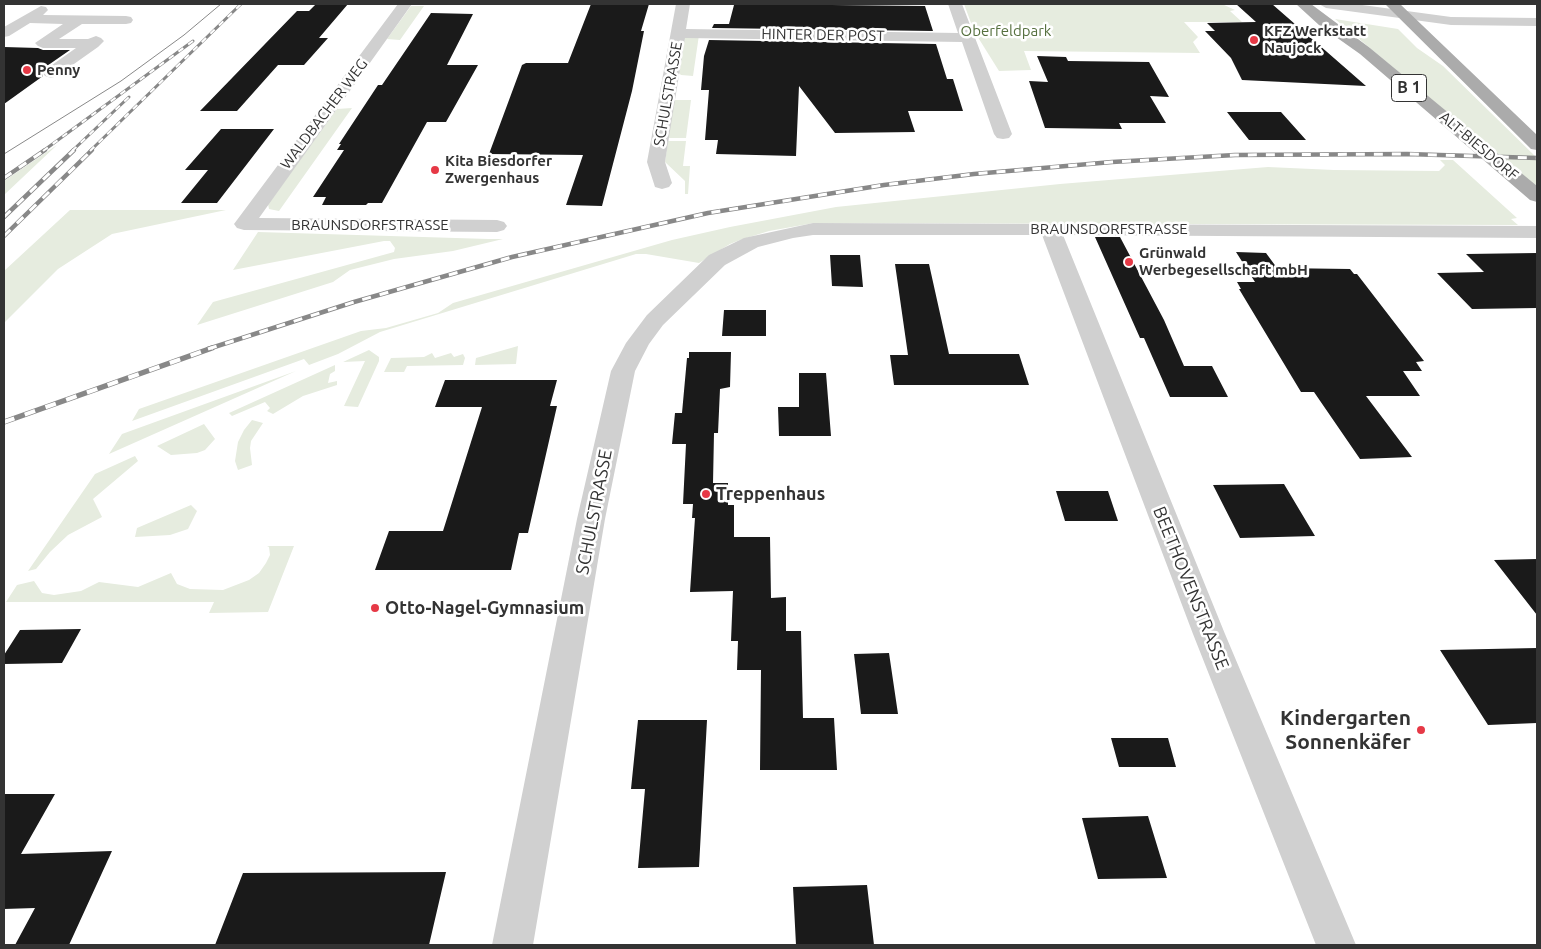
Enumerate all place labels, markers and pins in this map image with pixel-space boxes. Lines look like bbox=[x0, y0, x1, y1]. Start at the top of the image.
place label: KFZ Werkstatt Naujock bbox=[1264, 22, 1366, 57]
marker: KFZ Werkstatt Naujock bbox=[1248, 34, 1260, 46]
place label: Penny bbox=[37, 61, 80, 79]
marker: Penny bbox=[21, 64, 33, 76]
place label: Kita Biesdorfer Zwergenhaus bbox=[445, 152, 552, 187]
marker: Kita Biesdorfer Zwergenhaus bbox=[429, 164, 441, 176]
place label: Grünwald Werbegesellschaft mbH bbox=[1139, 244, 1308, 279]
marker: Grünwald Werbegesellschaft mbH bbox=[1123, 256, 1135, 268]
place label: Treppenhaus bbox=[716, 483, 825, 505]
marker: Treppenhaus bbox=[700, 488, 712, 500]
place label: Otto-Nagel-Gymnasium bbox=[385, 597, 584, 619]
marker: Otto-Nagel-Gymnasium bbox=[369, 602, 381, 614]
place label: Kindergarten Sonnenkäfer bbox=[1280, 705, 1411, 755]
marker: Kindergarten Sonnenkäfer bbox=[1415, 724, 1427, 736]

